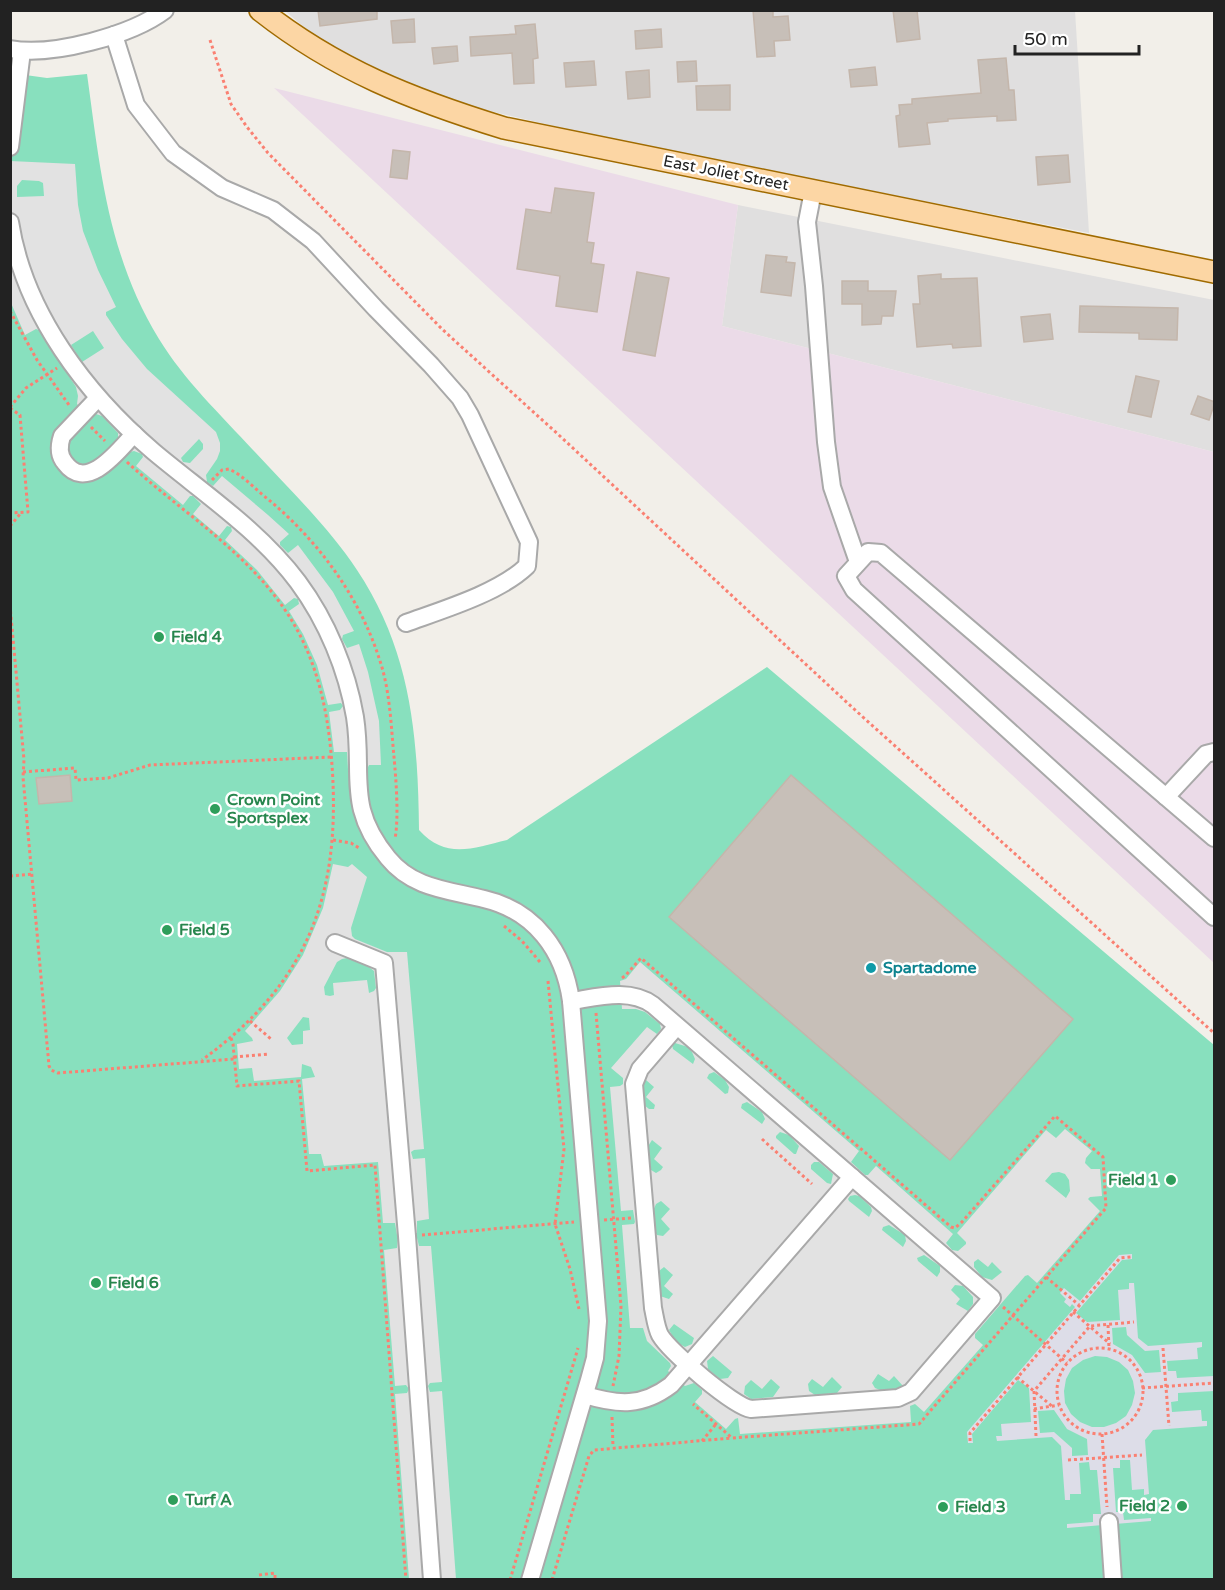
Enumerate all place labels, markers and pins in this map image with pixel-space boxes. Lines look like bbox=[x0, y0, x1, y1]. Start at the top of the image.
place label: Field 4 bbox=[171, 627, 222, 647]
marker: Field 4 bbox=[152, 630, 166, 644]
place label: Crown Point Sportsplex bbox=[227, 790, 321, 828]
marker: Crown Point Sportsplex bbox=[208, 802, 222, 816]
place label: Field 5 bbox=[179, 920, 230, 940]
marker: Field 5 bbox=[160, 923, 174, 937]
place label: Spartadome bbox=[883, 958, 977, 978]
marker: Spartadome bbox=[864, 961, 878, 975]
place label: Field 1 bbox=[1108, 1170, 1159, 1190]
marker: Field 1 bbox=[1164, 1173, 1178, 1187]
place label: Field 6 bbox=[108, 1273, 159, 1293]
marker: Field 6 bbox=[89, 1276, 103, 1290]
place label: Turf A bbox=[184, 1490, 232, 1510]
marker: Turf A bbox=[166, 1493, 180, 1507]
place label: Field 2 bbox=[1119, 1496, 1170, 1516]
place label: Field 3 bbox=[955, 1497, 1006, 1517]
marker: Field 2 bbox=[1175, 1499, 1189, 1513]
marker: Field 3 bbox=[936, 1500, 950, 1514]

